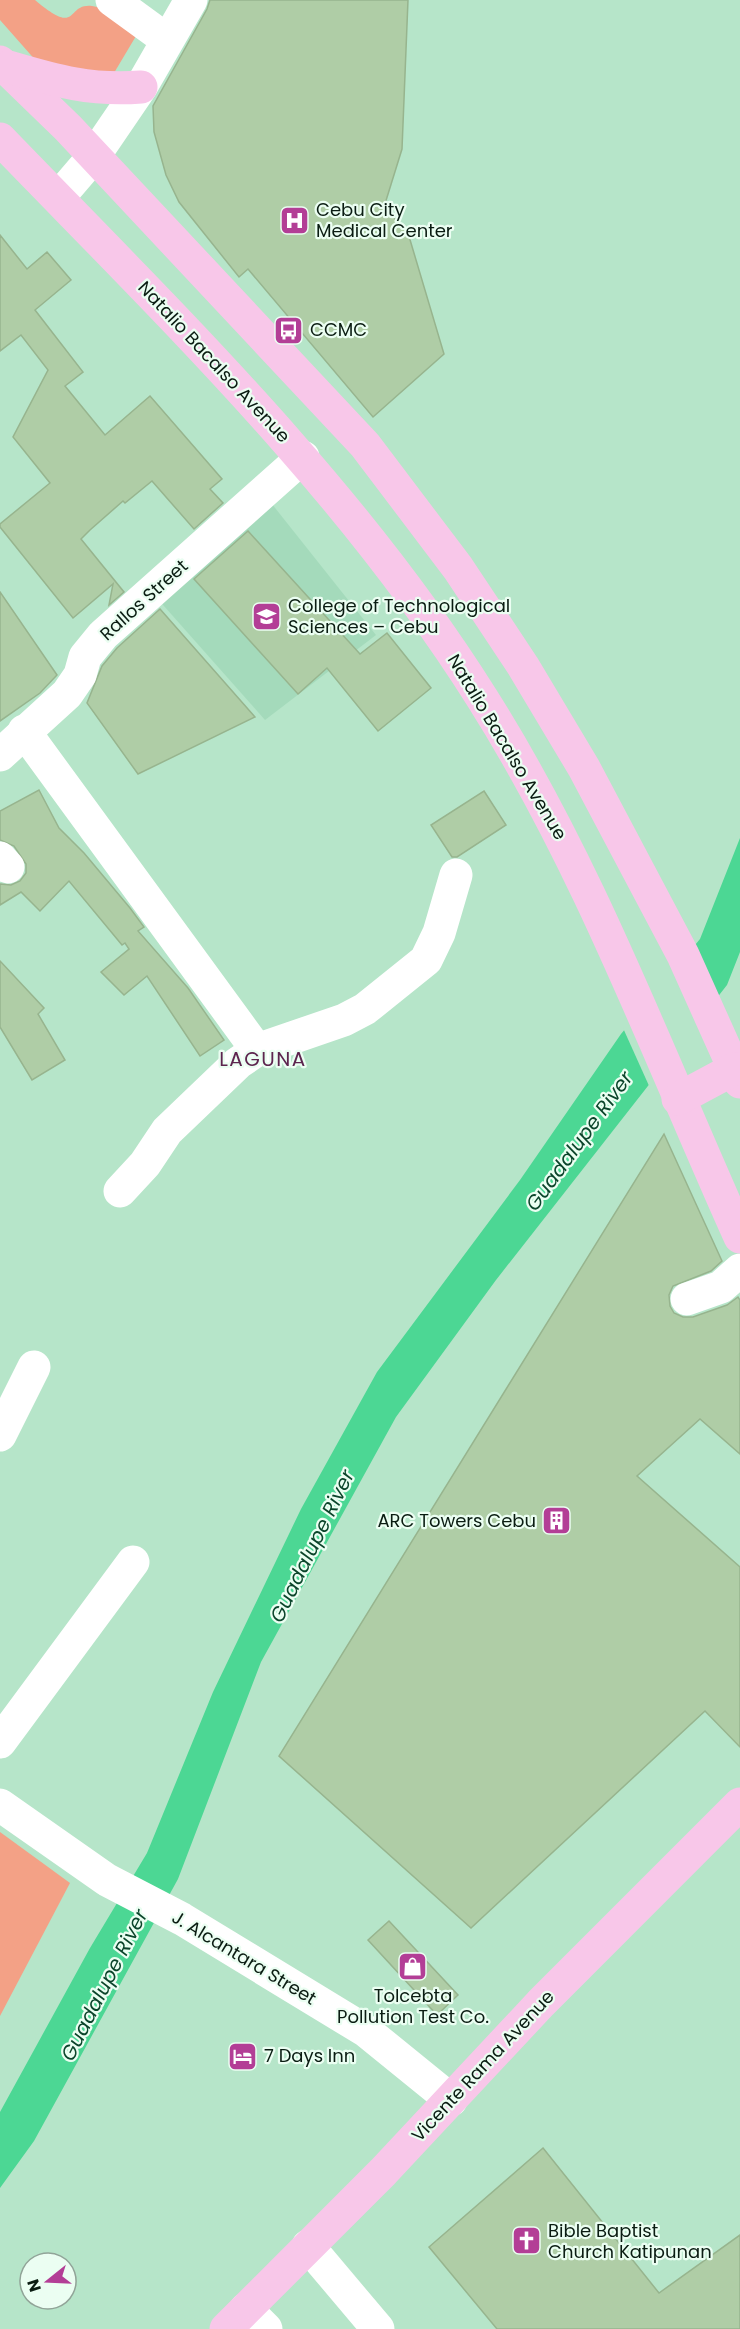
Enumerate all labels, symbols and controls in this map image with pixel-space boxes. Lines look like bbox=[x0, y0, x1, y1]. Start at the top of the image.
place label: Cebu City Medical Center bbox=[316, 197, 453, 243]
hospital icon: Cebu City Medical Center bbox=[279, 204, 311, 236]
street label: Natalio Bacalso Avenue bbox=[133, 275, 296, 448]
bus stop icon: CCMC bbox=[273, 314, 305, 346]
place label: CCMC bbox=[310, 317, 367, 342]
street label: Rallos Street bbox=[94, 553, 193, 646]
place label: College of Technological Sciences – Cebu bbox=[288, 593, 510, 639]
school or university icon: College of Technological Sciences – Cebu bbox=[251, 600, 283, 632]
street label: Natalio Bacalso Avenue bbox=[442, 649, 573, 844]
district label: LAGUNA bbox=[219, 1045, 307, 1073]
water label: Guadalupe River bbox=[519, 1065, 640, 1217]
water label: Guadalupe River bbox=[263, 1464, 361, 1627]
building icon: ARC Towers Cebu bbox=[541, 1505, 573, 1537]
place label: ARC Towers Cebu bbox=[377, 1508, 536, 1533]
water label: Guadalupe River bbox=[54, 1904, 155, 2066]
street label: J. Alcantara Street bbox=[167, 1905, 321, 2011]
shop icon: Tolcebta Pollution Test Co. bbox=[397, 1951, 429, 1983]
place label: Tolcebta Pollution Test Co. bbox=[337, 1983, 489, 2029]
street label: Vicente Rama Avenue bbox=[406, 1984, 560, 2147]
hotel icon: 7 Days Inn bbox=[227, 2040, 259, 2072]
place label: 7 Days Inn bbox=[264, 2043, 355, 2068]
place label: Bible Baptist Church Katipunan bbox=[548, 2218, 712, 2264]
church icon: Bible Baptist Church Katipunan bbox=[511, 2225, 543, 2257]
north arrow bbox=[18, 2251, 78, 2311]
text: N bbox=[21, 2276, 47, 2295]

